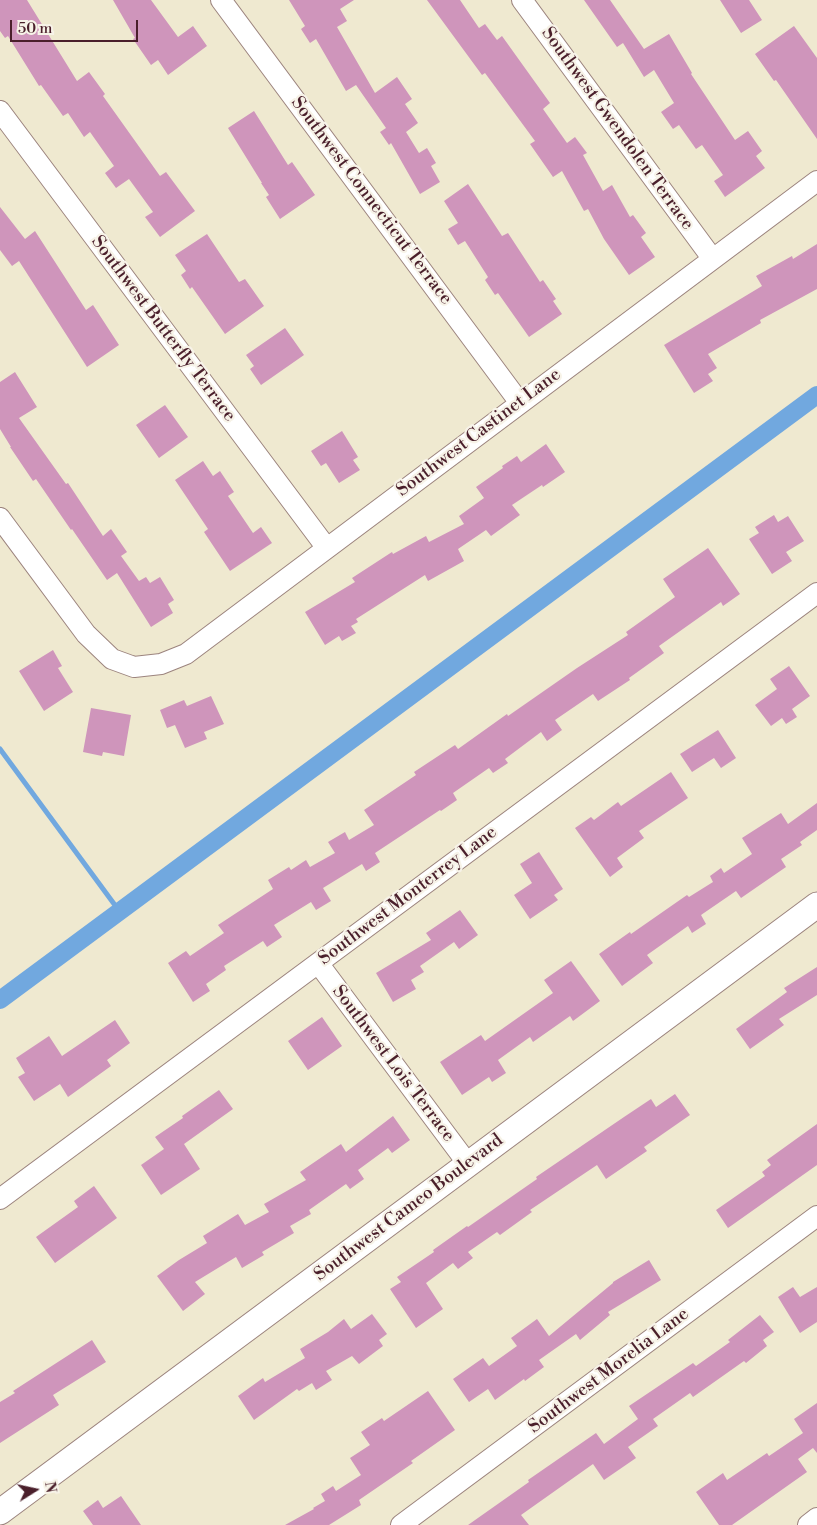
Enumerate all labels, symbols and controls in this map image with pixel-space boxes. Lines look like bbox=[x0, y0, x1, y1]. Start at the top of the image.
scale bar bbox=[12, 10, 140, 42]
text: 50 m bbox=[18, 19, 52, 38]
street label: Southwest Gwendolen Terrace bbox=[536, 23, 698, 235]
street label: Southwest Connecticut Terrace bbox=[286, 93, 456, 309]
street label: Southwest Butterfly Terrace bbox=[86, 232, 240, 426]
street label: Southwest Castinet Lane bbox=[393, 364, 565, 502]
street label: Southwest Monterrey Lane bbox=[315, 822, 501, 970]
street label: Southwest Lois Terrace bbox=[327, 982, 459, 1146]
street label: Southwest Cameo Boulevard bbox=[310, 1130, 508, 1286]
street label: Southwest Morelia Lane bbox=[525, 1304, 693, 1438]
north arrow bbox=[10, 1465, 60, 1515]
text: N bbox=[40, 1480, 60, 1494]

